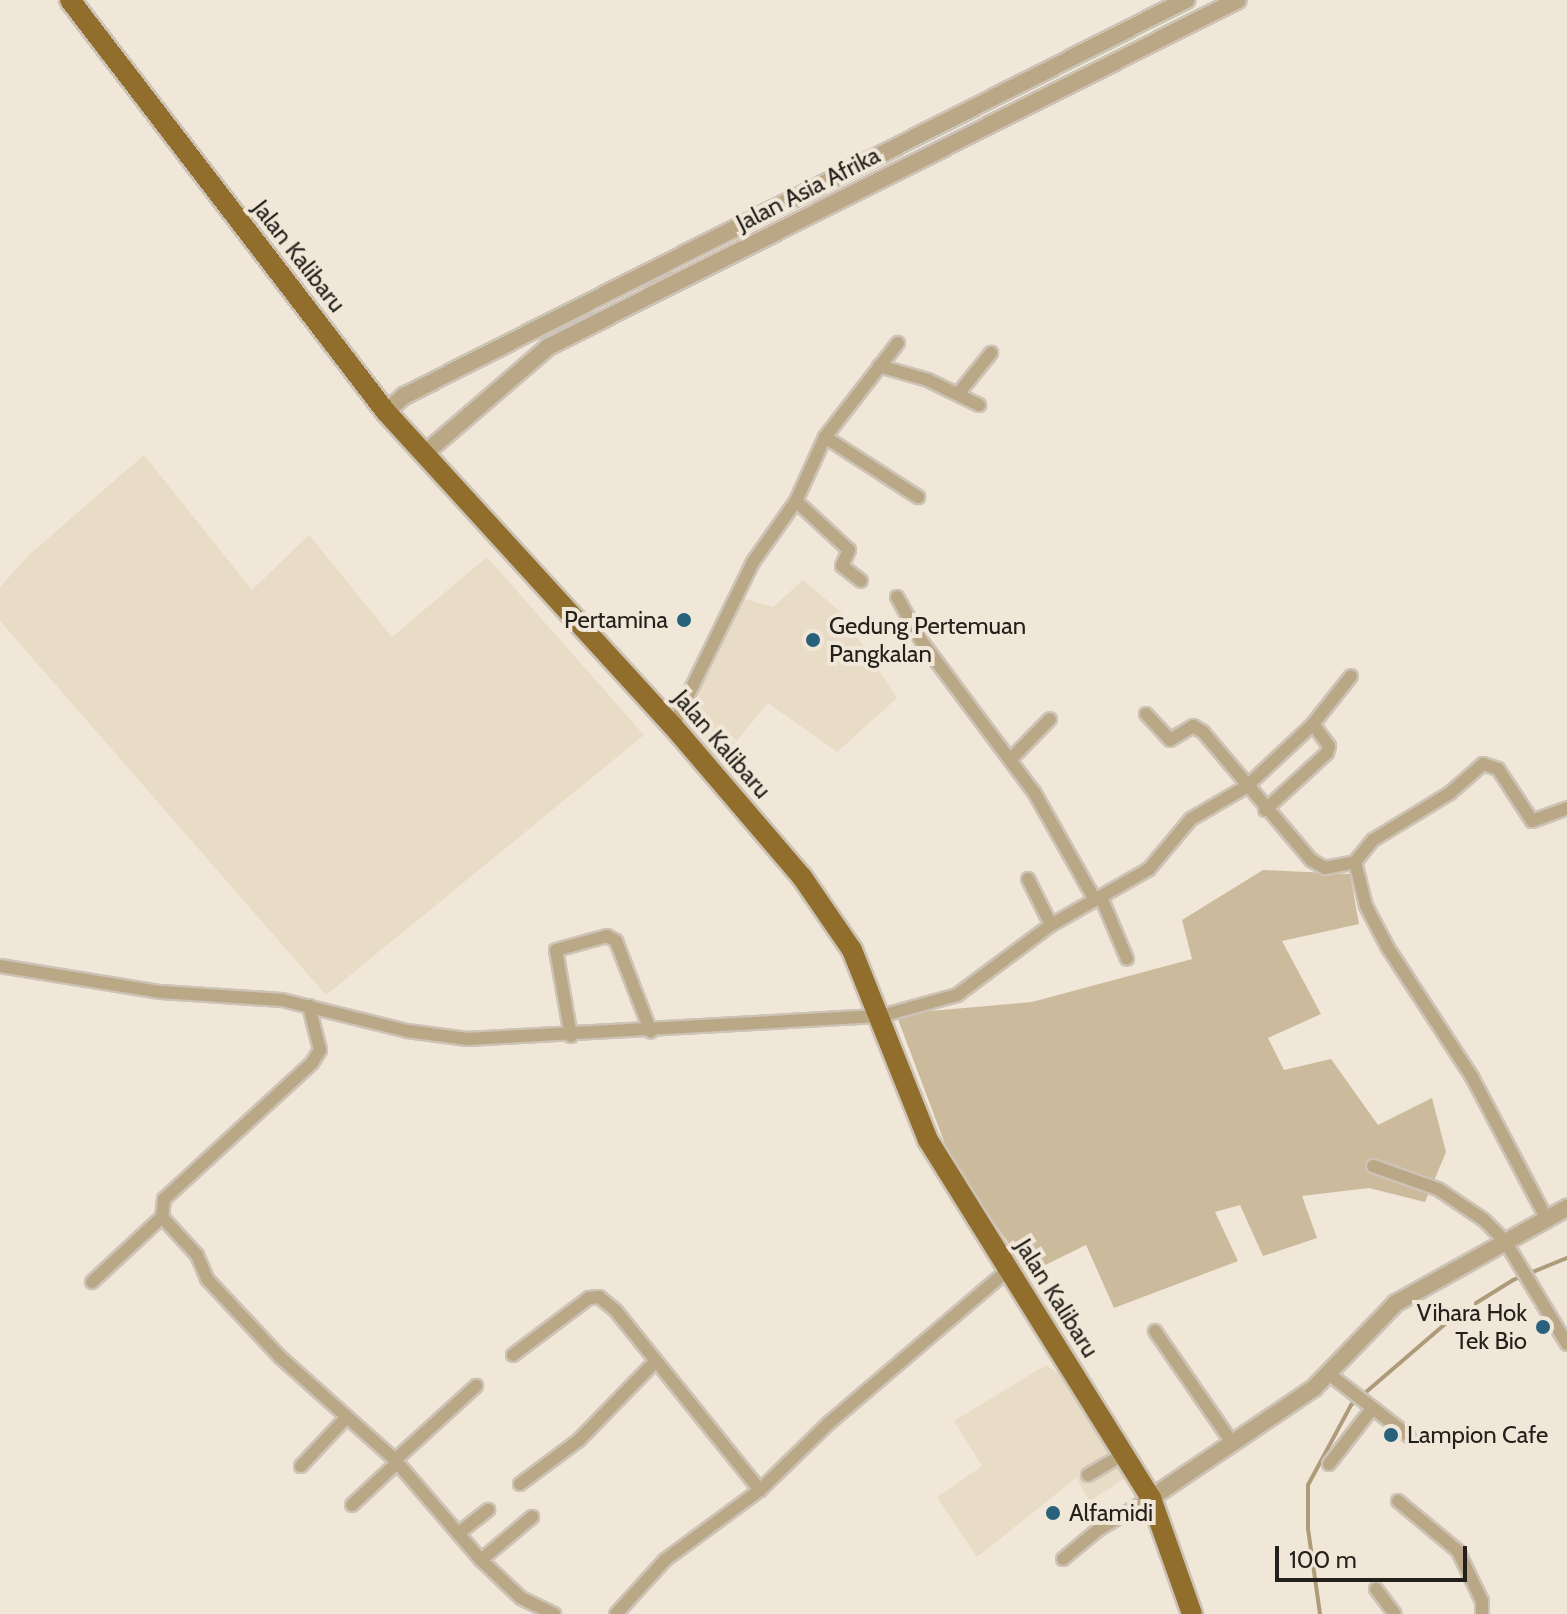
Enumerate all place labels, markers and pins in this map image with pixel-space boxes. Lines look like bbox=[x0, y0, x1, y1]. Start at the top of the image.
place label: Pertamina bbox=[564, 606, 668, 634]
marker: Pertamina bbox=[675, 611, 693, 629]
place label: Gedung Pertemuan Pangkalan bbox=[829, 612, 1026, 668]
marker: Gedung Pertemuan Pangkalan bbox=[804, 631, 822, 649]
place label: Vihara Hok Tek Bio bbox=[1417, 1299, 1527, 1355]
marker: Vihara Hok Tek Bio bbox=[1534, 1318, 1552, 1336]
place label: Lampion Cafe bbox=[1407, 1421, 1548, 1449]
marker: Lampion Cafe bbox=[1382, 1426, 1400, 1444]
place label: Alfamidi bbox=[1069, 1499, 1153, 1527]
marker: Alfamidi bbox=[1044, 1504, 1062, 1522]

